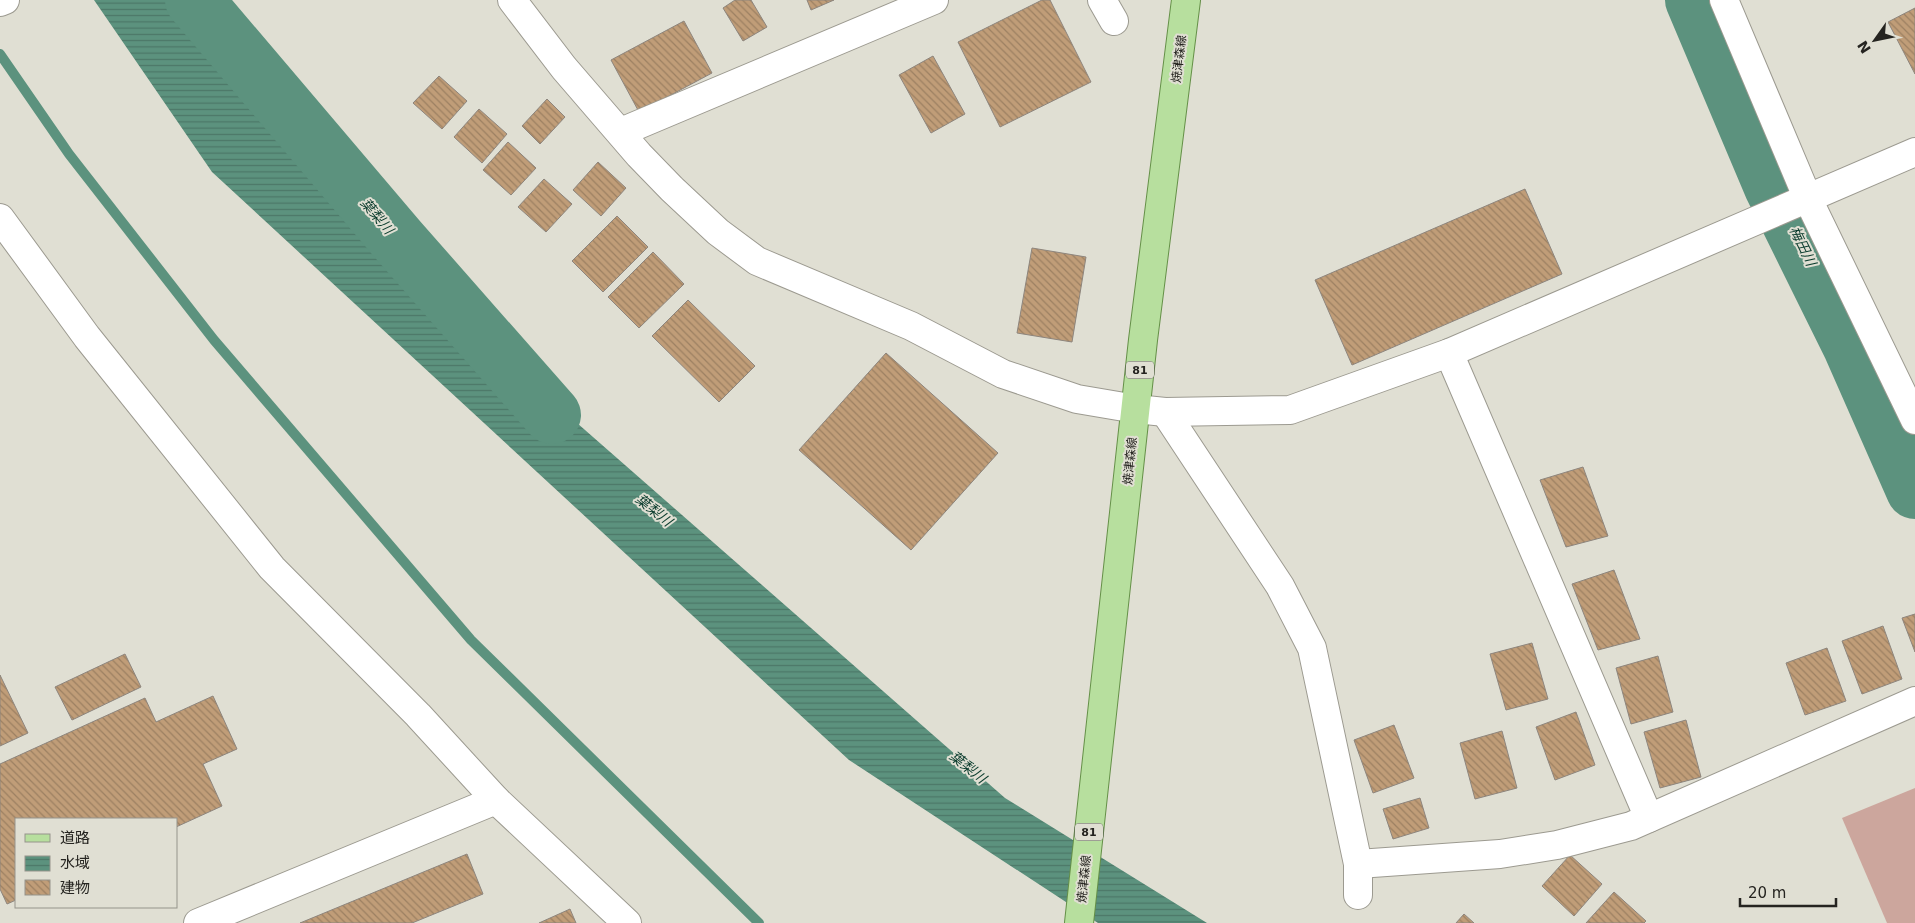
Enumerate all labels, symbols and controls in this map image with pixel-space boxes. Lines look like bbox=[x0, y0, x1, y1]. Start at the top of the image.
north arrow bbox=[1850, 15, 1900, 65]
street label: 焼津森線 bbox=[1169, 34, 1189, 84]
text: N bbox=[1854, 38, 1874, 56]
water label: 葉梨川 bbox=[357, 195, 398, 239]
water label: 梅田川 bbox=[1787, 224, 1820, 270]
road number: 81 bbox=[1126, 362, 1154, 378]
street label: 焼津森線 bbox=[1121, 436, 1139, 486]
water label: 葉梨川 bbox=[633, 491, 677, 531]
water label: 葉梨川 bbox=[947, 748, 991, 788]
legend bbox=[15, 818, 178, 908]
road number: 81 bbox=[1075, 824, 1103, 840]
text: 道路 bbox=[60, 829, 90, 847]
text: 水域 bbox=[60, 854, 90, 872]
street label: 焼津森線 bbox=[1075, 854, 1093, 904]
scale bar bbox=[1740, 876, 1836, 908]
text: 建物 bbox=[60, 879, 90, 897]
text: 20 m bbox=[1748, 884, 1786, 902]

